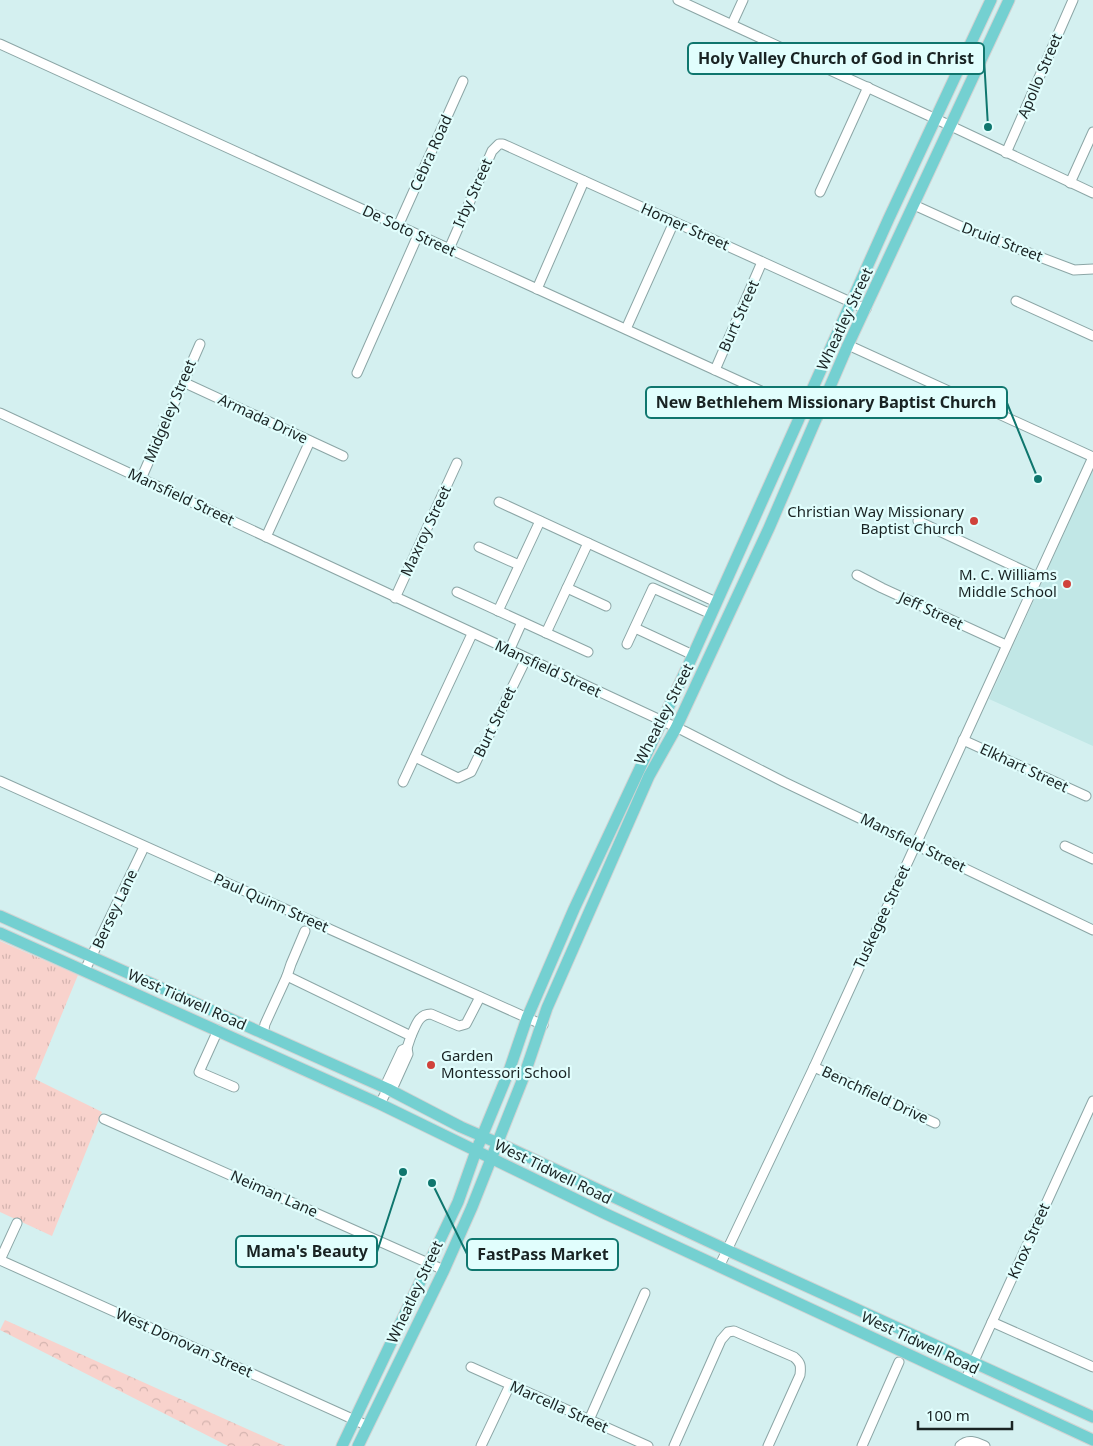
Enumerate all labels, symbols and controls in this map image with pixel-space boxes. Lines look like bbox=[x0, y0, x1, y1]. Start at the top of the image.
street label: Apollo Street bbox=[1012, 30, 1066, 121]
callout: Holy Valley Church of God in Christ bbox=[688, 43, 984, 74]
text: Holy Valley Church of God in Christ bbox=[698, 47, 974, 69]
street label: Cebra Road bbox=[404, 111, 456, 194]
street label: Irby Street bbox=[448, 154, 496, 230]
street label: Homer Street bbox=[638, 198, 733, 255]
street label: De Soto Street bbox=[359, 200, 460, 261]
street label: Druid Street bbox=[959, 216, 1046, 266]
street label: Wheatley Street bbox=[812, 264, 877, 373]
street label: Burt Street bbox=[713, 276, 763, 355]
street label: Midgeley Street bbox=[138, 356, 200, 465]
callout: New Bethlehem Missionary Baptist Church bbox=[646, 387, 1007, 418]
street label: Armada Drive bbox=[215, 389, 312, 448]
text: New Bethlehem Missionary Baptist Church bbox=[656, 391, 996, 413]
street label: Mansfield Street bbox=[125, 463, 238, 530]
street label: Maxroy Street bbox=[395, 481, 455, 579]
place label: Christian Way Missionary Baptist Church bbox=[787, 501, 964, 538]
marker: Christian Way Missionary Baptist Church bbox=[968, 515, 980, 527]
place label: M. C. Williams Middle School bbox=[958, 564, 1057, 601]
marker: M. C. Williams Middle School bbox=[1061, 578, 1073, 590]
street label: Jeff Street bbox=[894, 586, 967, 634]
street label: Mansfield Street bbox=[492, 635, 605, 702]
street label: Wheatley Street bbox=[629, 659, 697, 768]
street label: Burt Street bbox=[468, 682, 520, 760]
street label: Elkhart Street bbox=[977, 738, 1072, 797]
street label: Mansfield Street bbox=[857, 808, 970, 877]
street label: Tuskegee Street bbox=[848, 861, 914, 972]
street label: Bersey Lane bbox=[87, 866, 141, 951]
street label: Paul Quinn Street bbox=[211, 868, 333, 937]
street label: West Tidwell Road bbox=[125, 964, 250, 1034]
place label: Garden Montessori School bbox=[441, 1045, 571, 1082]
marker: Garden Montessori School bbox=[425, 1059, 437, 1071]
street label: Benchfield Drive bbox=[819, 1061, 932, 1128]
street label: West Tidwell Road bbox=[492, 1134, 615, 1208]
street label: Neiman Lane bbox=[228, 1165, 321, 1221]
street label: Knox Street bbox=[1002, 1199, 1054, 1282]
callout: Mama's Beauty bbox=[236, 1236, 377, 1267]
street label: Wheatley Street bbox=[382, 1237, 447, 1346]
callout: FastPass Market bbox=[467, 1239, 618, 1270]
text: Mama's Beauty bbox=[246, 1240, 369, 1262]
text: FastPass Market bbox=[477, 1243, 609, 1265]
street label: West Donovan Street bbox=[113, 1303, 256, 1382]
street label: West Tidwell Road bbox=[858, 1306, 983, 1378]
street label: Marcella Street bbox=[507, 1375, 612, 1437]
scale bar bbox=[918, 1398, 1012, 1430]
text: 100 m bbox=[926, 1405, 970, 1425]

